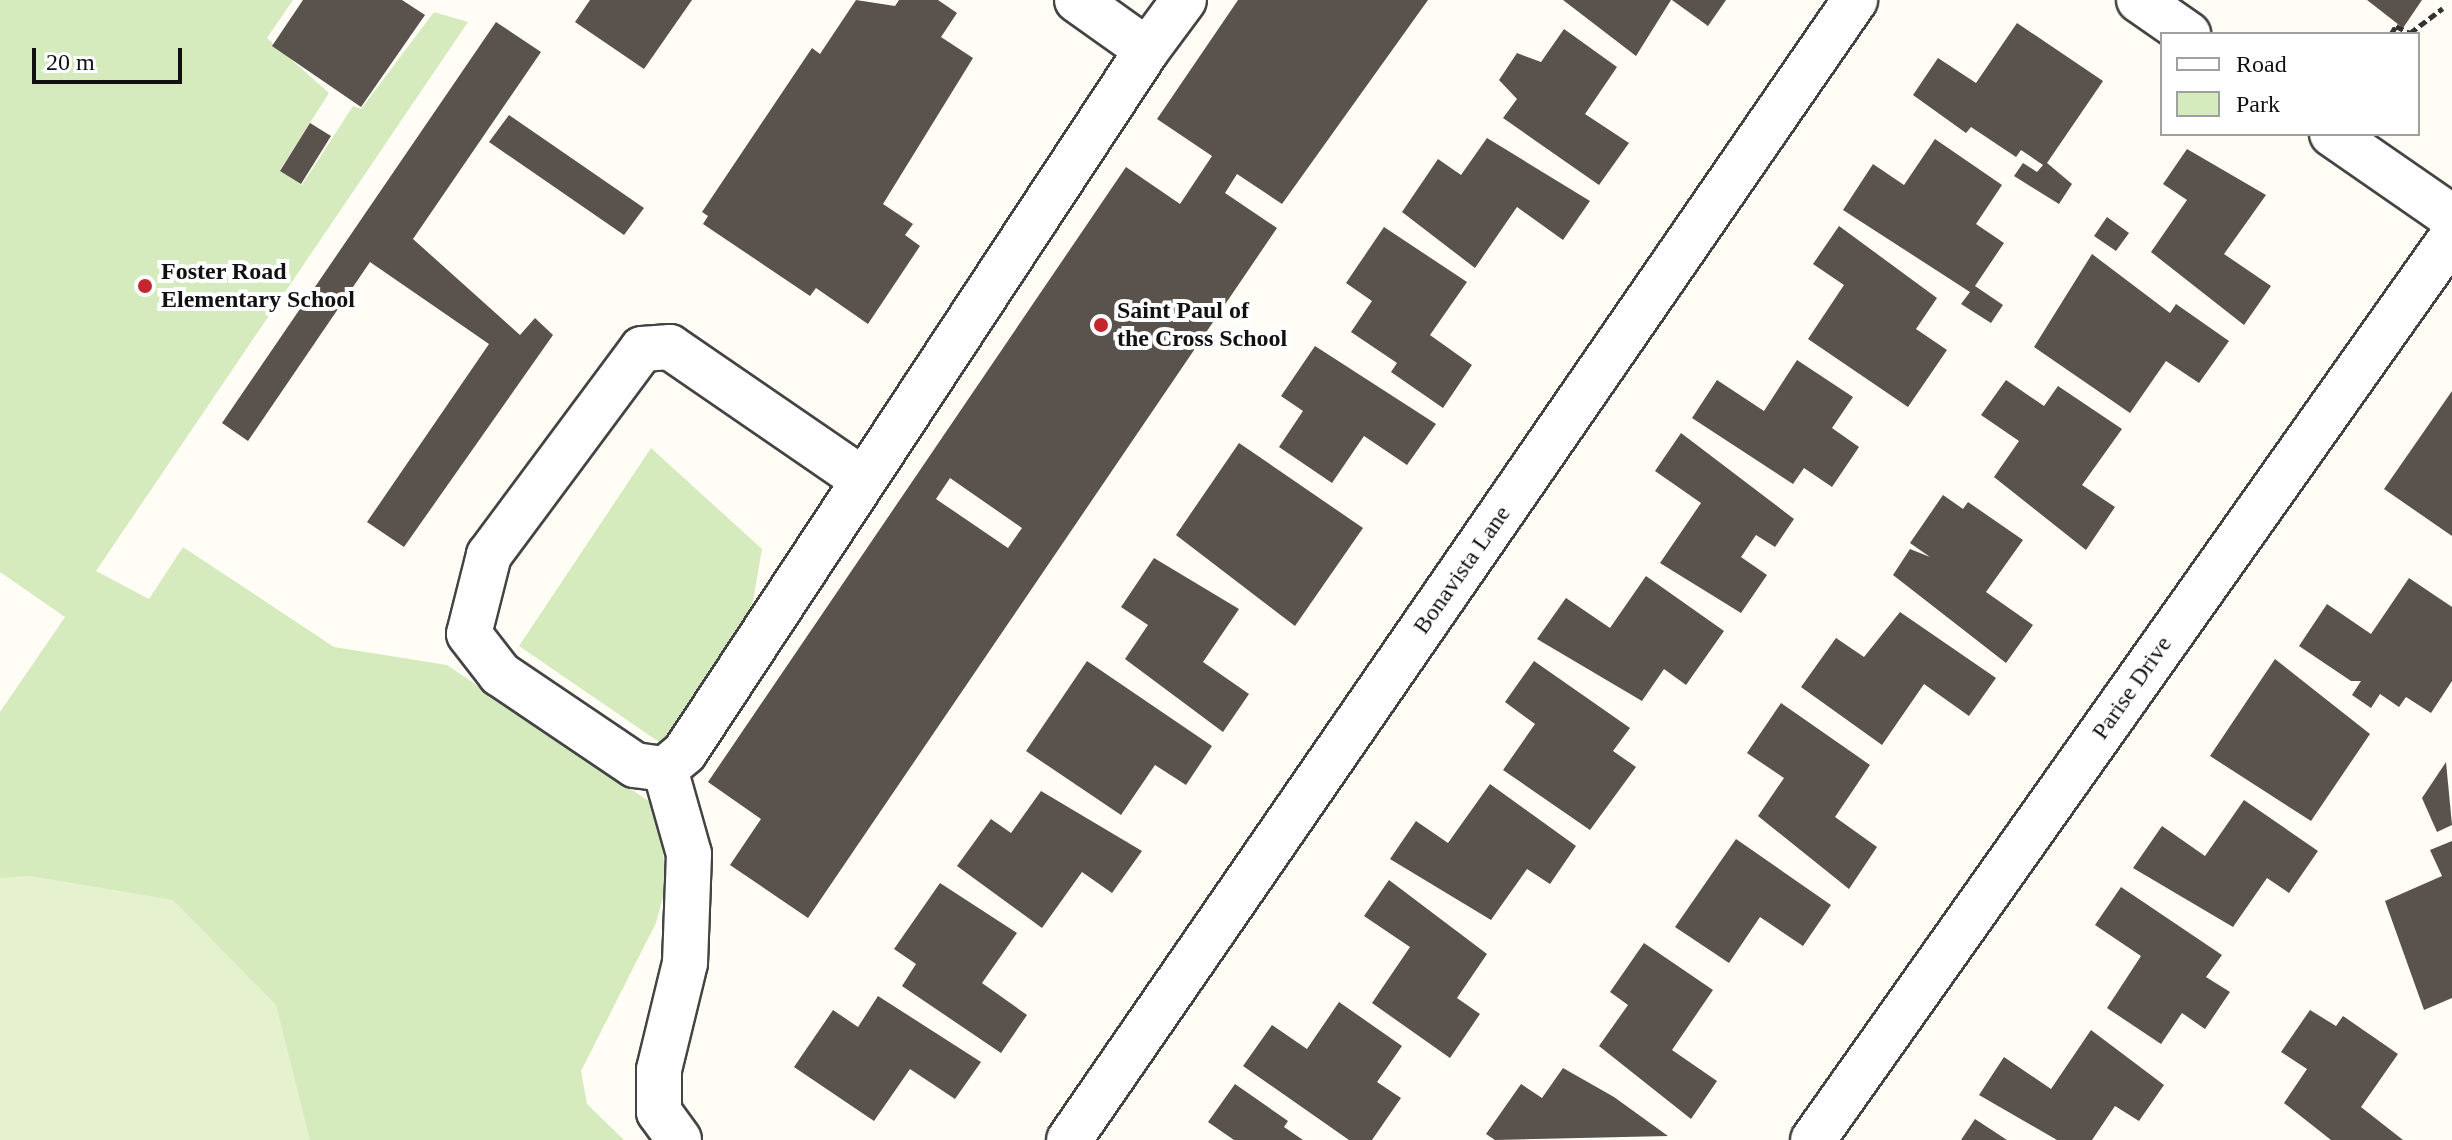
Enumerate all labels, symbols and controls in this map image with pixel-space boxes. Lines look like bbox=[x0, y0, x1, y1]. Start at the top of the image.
scale bar bbox=[36, 32, 186, 82]
legend bbox=[2160, 32, 2420, 136]
text: 20 m bbox=[46, 49, 95, 75]
text: Road bbox=[2236, 51, 2287, 77]
text: Park bbox=[2236, 91, 2280, 117]
place label: Foster Road Elementary School bbox=[161, 258, 355, 314]
marker: Foster Road Elementary School bbox=[136, 277, 154, 295]
place label: Saint Paul of the Cross School bbox=[1117, 297, 1287, 353]
marker: Saint Paul of the Cross School bbox=[1092, 316, 1110, 334]
street label: Bonavista Lane bbox=[1407, 500, 1517, 640]
street label: Parise Drive bbox=[2086, 631, 2178, 745]

